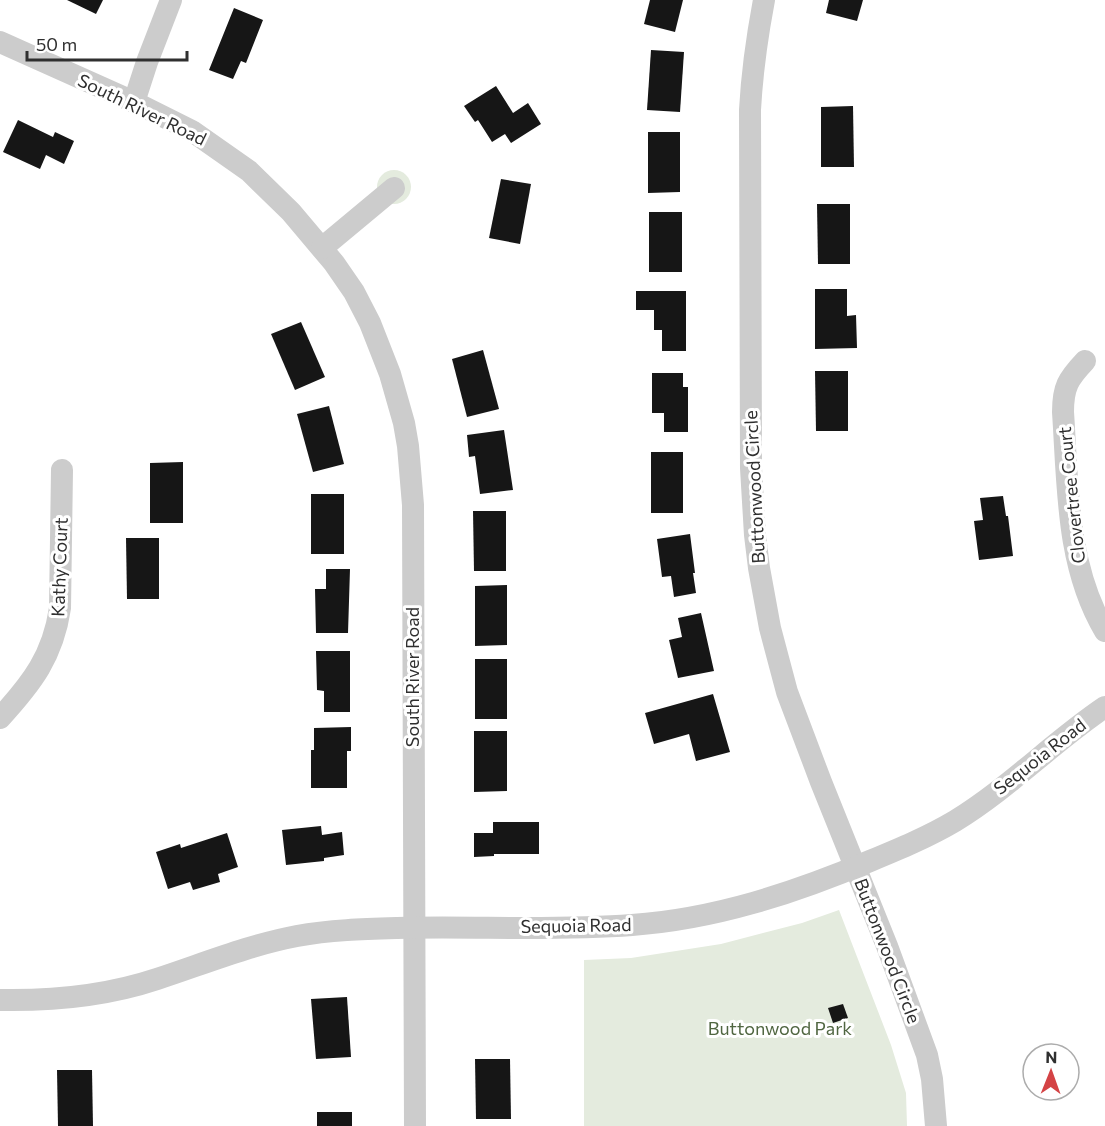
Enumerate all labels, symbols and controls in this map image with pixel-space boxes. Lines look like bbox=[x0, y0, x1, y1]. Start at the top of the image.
scale bar bbox=[27, 24, 188, 62]
text: 50 m bbox=[36, 33, 77, 55]
street label: South River Road bbox=[75, 68, 210, 150]
street label: Buttonwood Circle bbox=[739, 410, 769, 564]
street label: Clovertree Court bbox=[1053, 426, 1089, 565]
street label: Kathy Court bbox=[46, 517, 72, 617]
street label: South River Road bbox=[401, 607, 423, 747]
street label: Sequoia Road bbox=[989, 713, 1090, 799]
street label: Buttonwood Circle bbox=[850, 875, 926, 1026]
street label: Sequoia Road bbox=[520, 913, 632, 937]
park label: Buttonwood Park bbox=[708, 1017, 852, 1039]
north arrow bbox=[1021, 1042, 1081, 1102]
text: N bbox=[1045, 1047, 1057, 1066]

